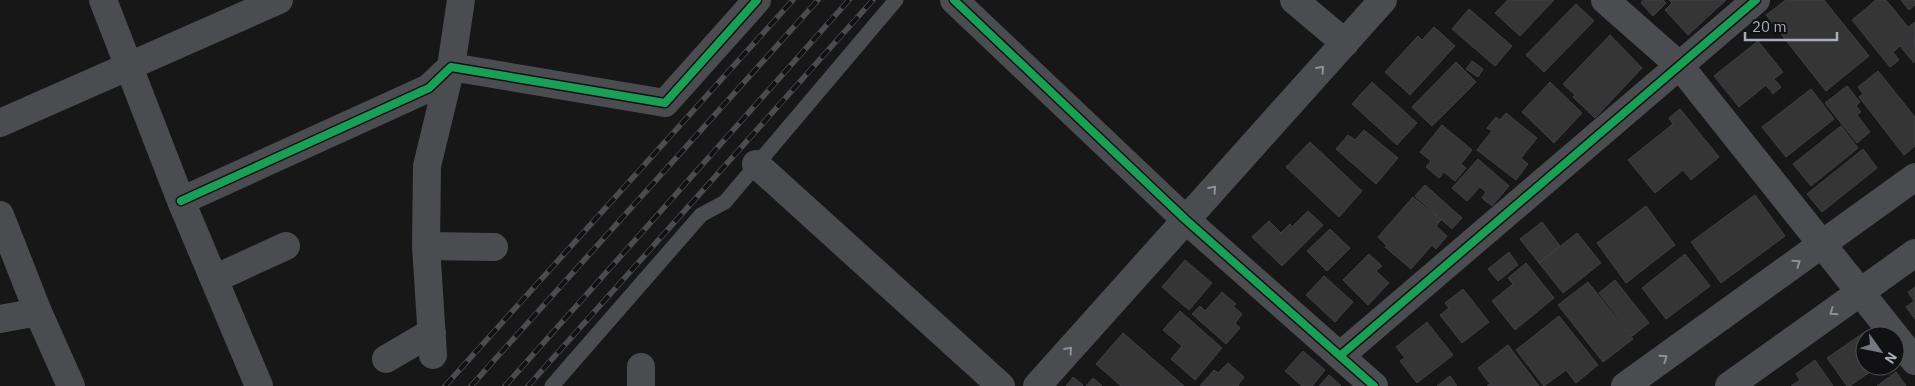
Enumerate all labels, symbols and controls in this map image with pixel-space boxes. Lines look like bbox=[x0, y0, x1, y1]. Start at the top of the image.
scale bar bbox=[1745, 10, 1838, 42]
text: 20 m bbox=[1752, 17, 1787, 36]
one-way arrow bbox=[1316, 65, 1325, 74]
one-way arrow bbox=[1207, 186, 1216, 195]
one-way arrow bbox=[1791, 261, 1800, 269]
one-way arrow bbox=[1830, 307, 1839, 315]
north arrow bbox=[1855, 326, 1905, 376]
one-way arrow bbox=[1064, 346, 1073, 355]
text: N bbox=[1881, 349, 1901, 367]
one-way arrow bbox=[1659, 355, 1668, 364]

